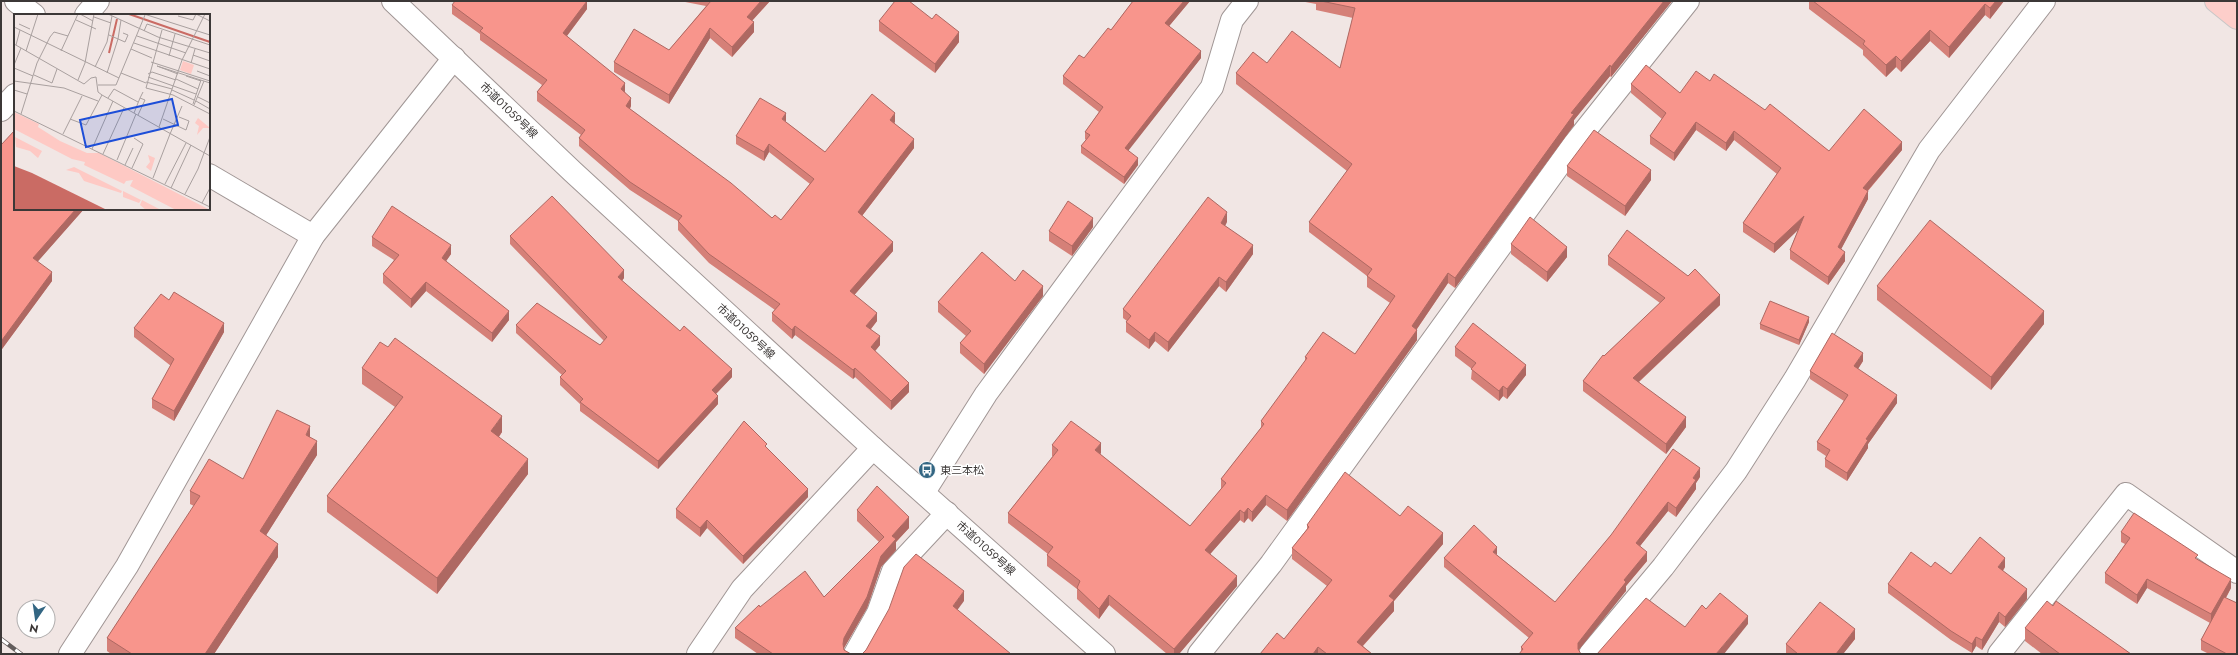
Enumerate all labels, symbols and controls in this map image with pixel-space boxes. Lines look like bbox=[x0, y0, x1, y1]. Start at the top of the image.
inset map bbox=[14, 14, 210, 210]
street label: 市道01059号線 bbox=[477, 78, 541, 142]
street label: 市道01059号線 bbox=[713, 300, 779, 362]
bus stop icon: 東三本松 bbox=[917, 460, 937, 480]
place label: 東三本松 bbox=[940, 462, 984, 478]
street label: 市道01059号線 bbox=[953, 517, 1019, 579]
north arrow bbox=[16, 599, 56, 639]
text: N bbox=[28, 620, 40, 638]

